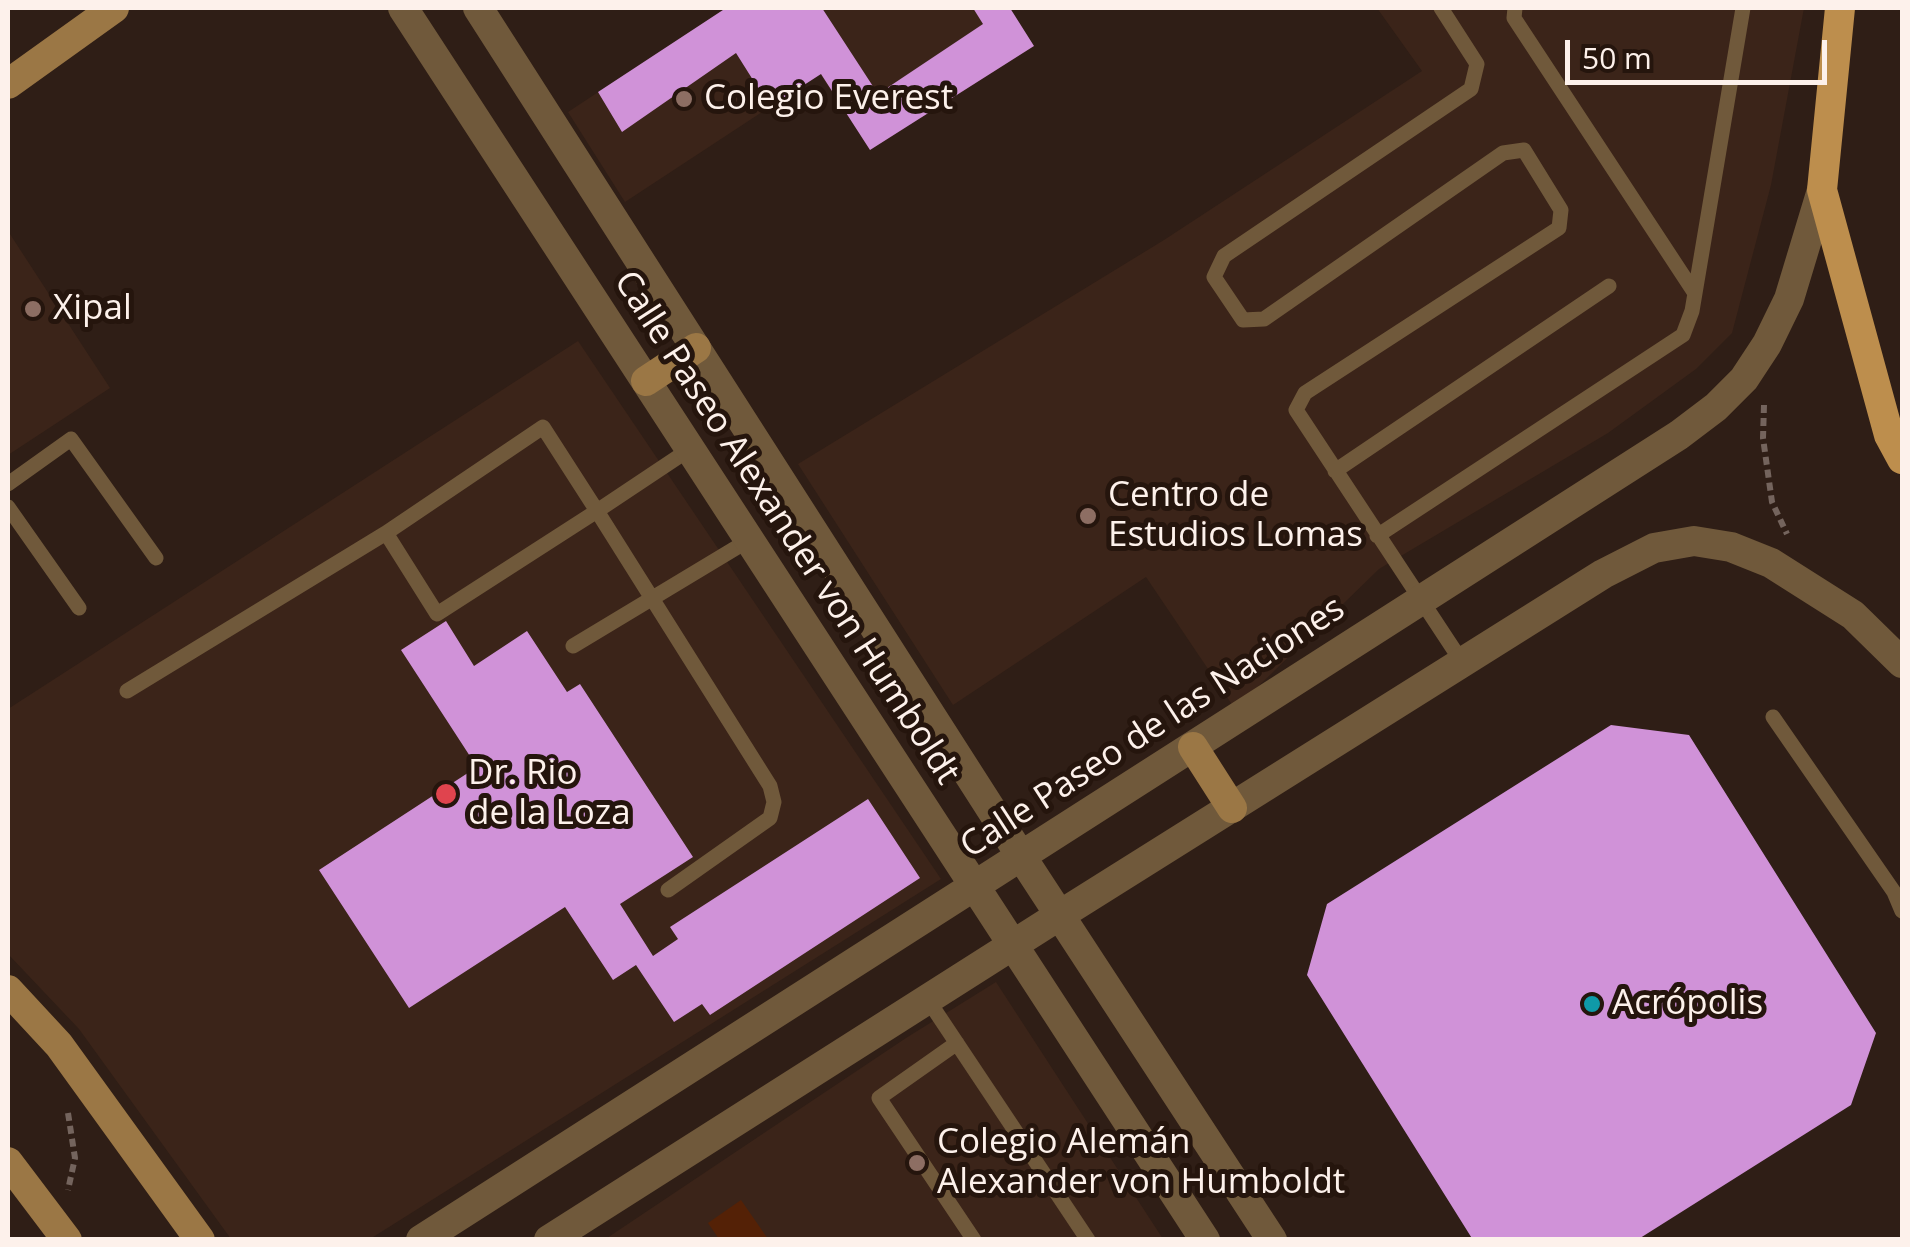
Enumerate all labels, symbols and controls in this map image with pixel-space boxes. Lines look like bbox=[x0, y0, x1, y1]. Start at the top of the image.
scale bar bbox=[1570, 20, 1832, 82]
text: 50 m bbox=[1582, 37, 1652, 78]
place label: Colegio Everest bbox=[704, 78, 953, 120]
marker: Colegio Everest bbox=[673, 88, 695, 110]
street label: Calle Paseo Alexander von Humboldt bbox=[604, 264, 968, 792]
place label: Xipal bbox=[53, 288, 132, 330]
marker: Xipal bbox=[22, 298, 44, 320]
place label: Centro de Estudios Lomas bbox=[1108, 475, 1363, 557]
marker: Centro de Estudios Lomas bbox=[1077, 505, 1099, 527]
street label: Calle Paseo de las Naciones bbox=[953, 588, 1353, 868]
place label: Dr. Rio de la Loza bbox=[468, 753, 631, 835]
marker: Dr. Rio de la Loza bbox=[433, 781, 459, 807]
place label: Acrópolis bbox=[1612, 983, 1763, 1025]
marker: Acrópolis bbox=[1581, 993, 1603, 1015]
place label: Colegio Alemán Alexander von Humboldt bbox=[937, 1122, 1345, 1204]
marker: Colegio Alemán Alexander von Humboldt bbox=[906, 1152, 928, 1174]

